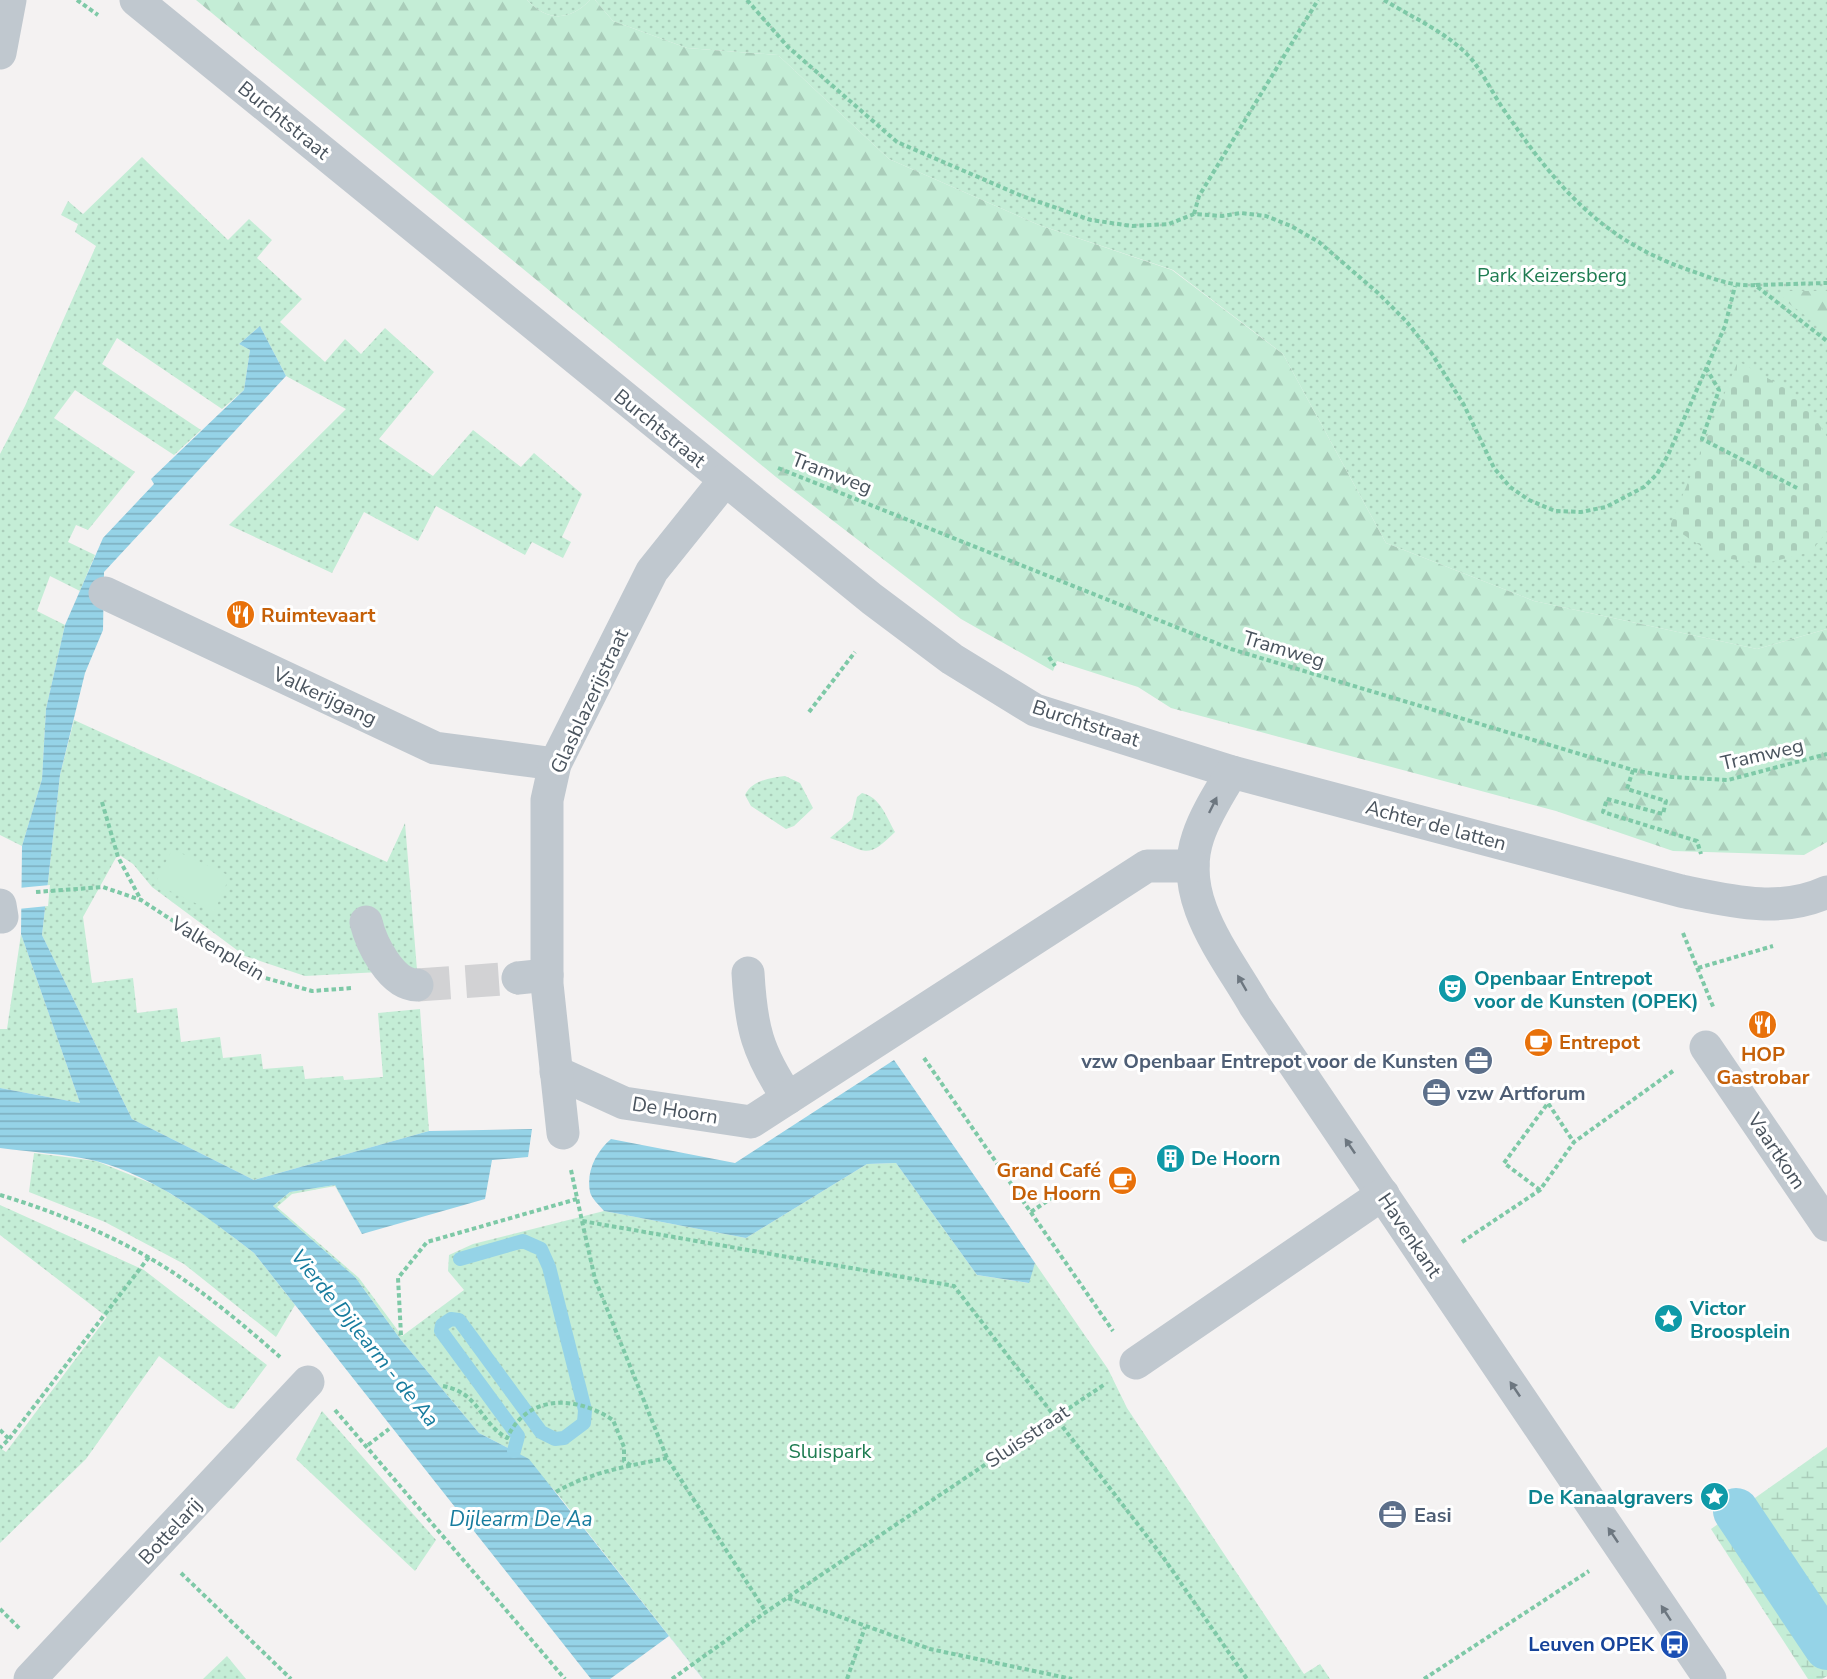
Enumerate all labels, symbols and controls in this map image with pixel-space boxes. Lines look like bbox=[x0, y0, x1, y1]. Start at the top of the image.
street label: Burchtstraat bbox=[232, 75, 336, 166]
park label: Park Keizersberg bbox=[1477, 262, 1627, 289]
street label: Burchtstraat bbox=[608, 383, 712, 474]
street label: Tramweg bbox=[788, 446, 876, 501]
restaurant icon: Ruimtevaart bbox=[224, 599, 256, 631]
place label: Ruimtevaart bbox=[261, 602, 376, 629]
street label: Glasblazerijstraat bbox=[544, 624, 635, 778]
street label: Tramweg bbox=[1240, 624, 1328, 675]
street label: Valkerijgang bbox=[268, 660, 381, 732]
street label: Burchtstraat bbox=[1029, 693, 1144, 754]
street label: Tramweg bbox=[1718, 732, 1806, 777]
street label: Achter de latten bbox=[1363, 794, 1509, 857]
one-way arrow bbox=[1209, 796, 1218, 813]
street label: Valkenplein bbox=[165, 909, 270, 987]
place label: Openbaar Entrepot voor de Kunsten (OPEK) bbox=[1473, 965, 1699, 1015]
theatre icon: Openbaar Entrepot voor de Kunsten (OPEK) bbox=[1437, 973, 1469, 1005]
one-way arrow bbox=[1237, 974, 1247, 991]
restaurant icon: HOP Gastrobar bbox=[1747, 1008, 1779, 1040]
cafe icon: Entrepot bbox=[1522, 1026, 1554, 1058]
place label: Entrepot bbox=[1559, 1029, 1640, 1056]
place label: HOP Gastrobar bbox=[1717, 1041, 1810, 1091]
office icon: vzw Openbaar Entrepot voor de Kunsten bbox=[1463, 1045, 1495, 1077]
place label: vzw Openbaar Entrepot voor de Kunsten bbox=[1080, 1048, 1458, 1075]
office icon: vzw Artforum bbox=[1420, 1077, 1452, 1109]
place label: vzw Artforum bbox=[1456, 1080, 1586, 1107]
street label: De Hoorn bbox=[630, 1090, 720, 1131]
street label: Vaartkom bbox=[1741, 1107, 1812, 1195]
one-way arrow bbox=[1344, 1138, 1356, 1154]
building icon: De Hoorn bbox=[1154, 1142, 1186, 1174]
place label: De Hoorn bbox=[1191, 1145, 1281, 1172]
place label: Grand Café De Hoorn bbox=[996, 1157, 1101, 1207]
cafe icon: Grand Café De Hoorn bbox=[1106, 1165, 1138, 1197]
street label: Havenkant bbox=[1371, 1188, 1448, 1284]
water label: Vierde Dijlearm - de Aa bbox=[285, 1243, 445, 1433]
place label: Victor Broosplein bbox=[1689, 1295, 1790, 1345]
place icon: Victor Broosplein bbox=[1653, 1303, 1685, 1335]
one-way arrow bbox=[1509, 1382, 1521, 1398]
street label: Sluisstraat bbox=[980, 1398, 1075, 1474]
park label: Sluispark bbox=[788, 1438, 873, 1465]
place icon: De Kanaalgravers bbox=[1698, 1481, 1730, 1513]
place label: De Kanaalgravers bbox=[1528, 1484, 1693, 1511]
street label: Bottelarij bbox=[133, 1492, 208, 1570]
office icon: Easi bbox=[1377, 1499, 1409, 1531]
place label: Easi bbox=[1414, 1502, 1452, 1529]
water label: Dijlearm De Aa bbox=[449, 1505, 593, 1533]
one-way arrow bbox=[1607, 1527, 1619, 1543]
one-way arrow bbox=[1661, 1605, 1672, 1622]
bus stop icon: Leuven OPEK bbox=[1659, 1628, 1691, 1660]
place label: Leuven OPEK bbox=[1528, 1631, 1655, 1658]

